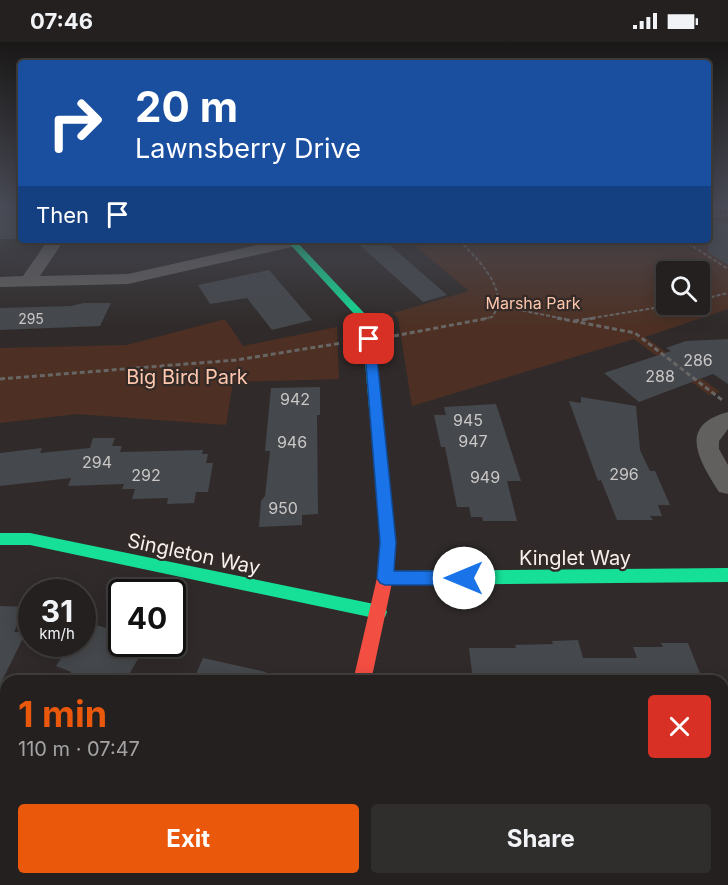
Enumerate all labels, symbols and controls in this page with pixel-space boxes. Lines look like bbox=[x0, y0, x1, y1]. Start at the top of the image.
text: 07:46 bbox=[30, 8, 93, 34]
text: 20 m bbox=[135, 81, 238, 132]
icon: right bbox=[36, 84, 114, 162]
text: Lawnsberry Drive bbox=[135, 132, 361, 165]
icon: arrive bbox=[101, 198, 134, 231]
text: Then bbox=[36, 202, 89, 228]
map controls bbox=[656, 261, 710, 315]
button: search bbox=[656, 261, 710, 315]
park label: Marsha Park bbox=[485, 293, 581, 313]
house number: 295 bbox=[18, 310, 44, 327]
pin bbox=[343, 313, 394, 364]
icon: arrive bbox=[352, 322, 385, 355]
house number: 286 bbox=[683, 350, 713, 370]
park label: Big Bird Park bbox=[126, 365, 248, 389]
house number: 288 bbox=[645, 366, 675, 386]
house number: 942 bbox=[280, 389, 310, 409]
house number: 945 bbox=[453, 410, 483, 430]
house number: 947 bbox=[458, 431, 488, 451]
house number: 946 bbox=[277, 432, 307, 452]
house number: 294 bbox=[82, 452, 112, 472]
house number: 296 bbox=[609, 464, 639, 484]
house number: 292 bbox=[131, 465, 161, 485]
house number: 949 bbox=[470, 467, 500, 487]
house number: 950 bbox=[268, 498, 298, 518]
street label: Singleton Way bbox=[126, 528, 262, 580]
position arrow bbox=[432, 546, 496, 610]
street label: Kinglet Way bbox=[519, 546, 631, 570]
speed limit sign: 40 bbox=[108, 579, 186, 657]
text: 31 bbox=[41, 593, 73, 629]
text: km/h bbox=[39, 624, 75, 643]
text: 1 min bbox=[18, 692, 107, 736]
button: close bbox=[648, 695, 711, 758]
text: 110 m · 07:47 bbox=[18, 737, 140, 761]
button: Exit bbox=[18, 804, 359, 873]
button: Share bbox=[371, 804, 711, 873]

